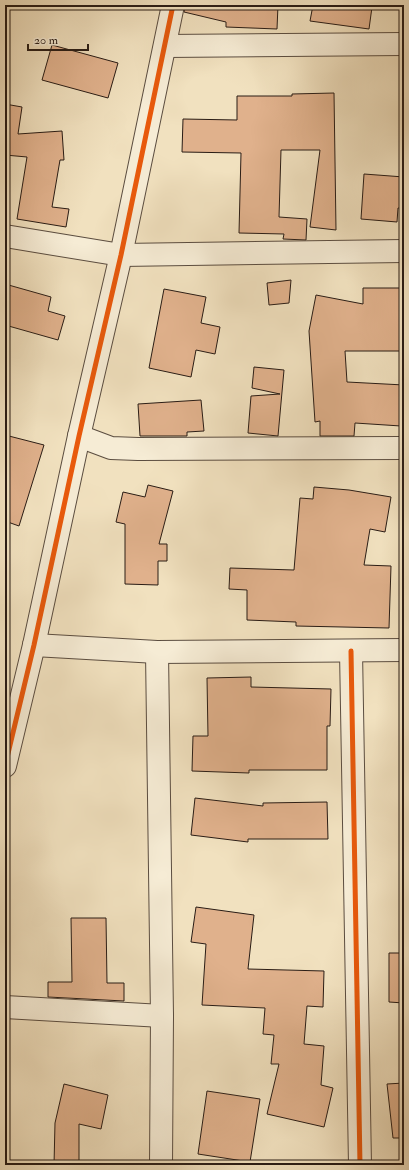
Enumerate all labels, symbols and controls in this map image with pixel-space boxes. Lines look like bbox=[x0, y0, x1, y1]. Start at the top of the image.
scale bar bbox=[28, 26, 88, 52]
text: 20 m bbox=[34, 33, 59, 48]

